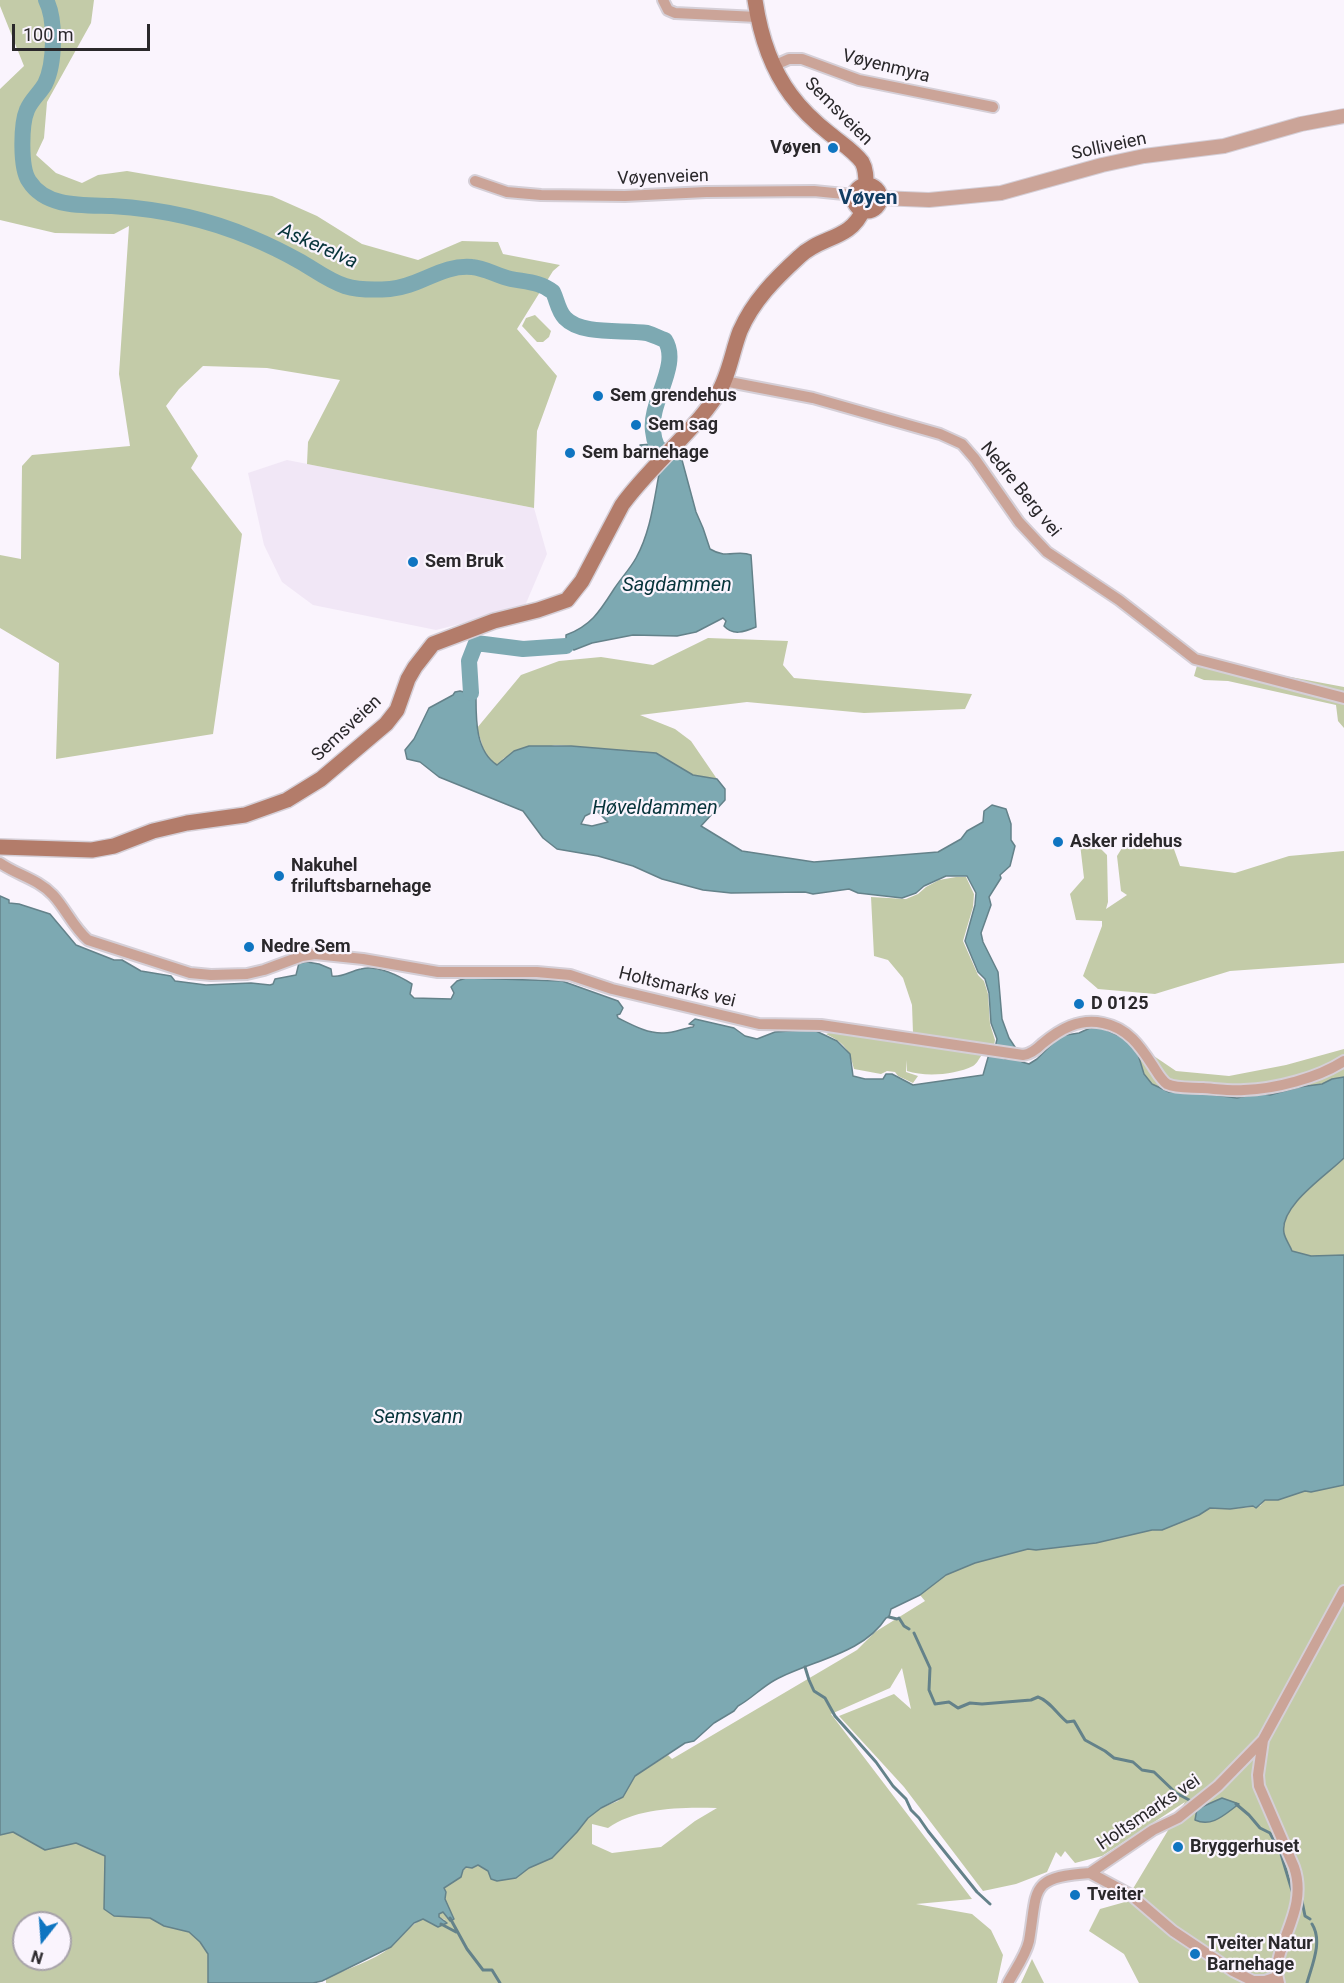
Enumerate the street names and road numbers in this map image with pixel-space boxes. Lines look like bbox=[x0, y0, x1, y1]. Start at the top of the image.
street label: Vøyenmyra bbox=[840, 46, 932, 88]
street label: Semsveien bbox=[799, 73, 877, 151]
street label: Solliveien bbox=[1070, 129, 1148, 165]
street label: Vøyenveien bbox=[617, 166, 709, 190]
street label: Nedre Berg vei bbox=[975, 438, 1065, 542]
street label: Semsveien bbox=[308, 691, 386, 767]
street label: Holtsmarks vei bbox=[616, 963, 738, 1013]
street label: Holtsmarks vei bbox=[1093, 1771, 1205, 1855]

